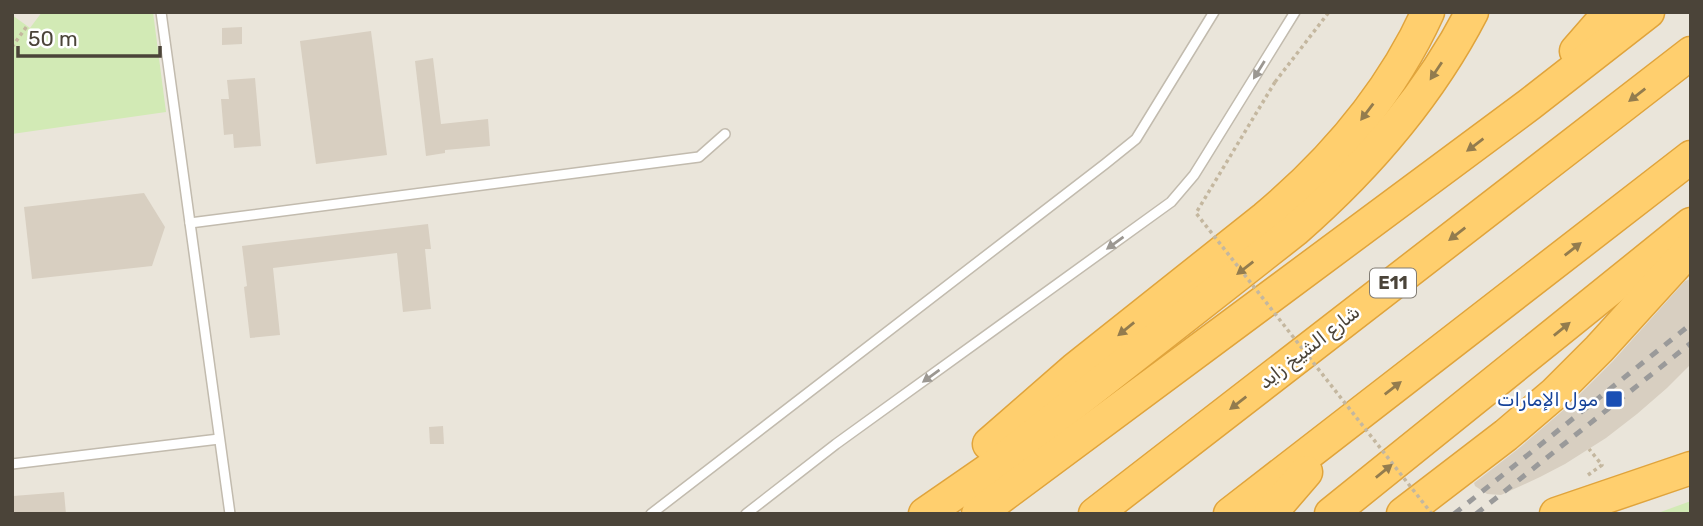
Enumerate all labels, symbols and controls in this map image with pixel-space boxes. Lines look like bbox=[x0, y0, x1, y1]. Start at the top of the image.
scale bar bbox=[18, 14, 159, 58]
text: 50 m bbox=[28, 26, 78, 51]
one-way arrow bbox=[1252, 61, 1265, 80]
one-way arrow bbox=[1430, 61, 1443, 81]
one-way arrow bbox=[1628, 87, 1646, 102]
one-way arrow bbox=[1360, 103, 1374, 122]
one-way arrow bbox=[1466, 138, 1484, 152]
one-way arrow bbox=[1448, 226, 1466, 241]
one-way arrow bbox=[1106, 236, 1125, 250]
one-way arrow bbox=[1563, 241, 1581, 256]
one-way arrow bbox=[1236, 260, 1254, 274]
road number: E11 bbox=[1370, 268, 1416, 298]
street label: شارع الشيخ زايد bbox=[1254, 300, 1366, 395]
one-way arrow bbox=[1117, 321, 1134, 336]
one-way arrow bbox=[1553, 323, 1571, 337]
one-way arrow bbox=[922, 369, 940, 383]
one-way arrow bbox=[1384, 381, 1402, 395]
place label: مول الإمارات bbox=[1497, 388, 1598, 411]
marker: مول الإمارات bbox=[1604, 389, 1624, 409]
one-way arrow bbox=[1229, 395, 1247, 409]
one-way arrow bbox=[1375, 464, 1393, 479]

